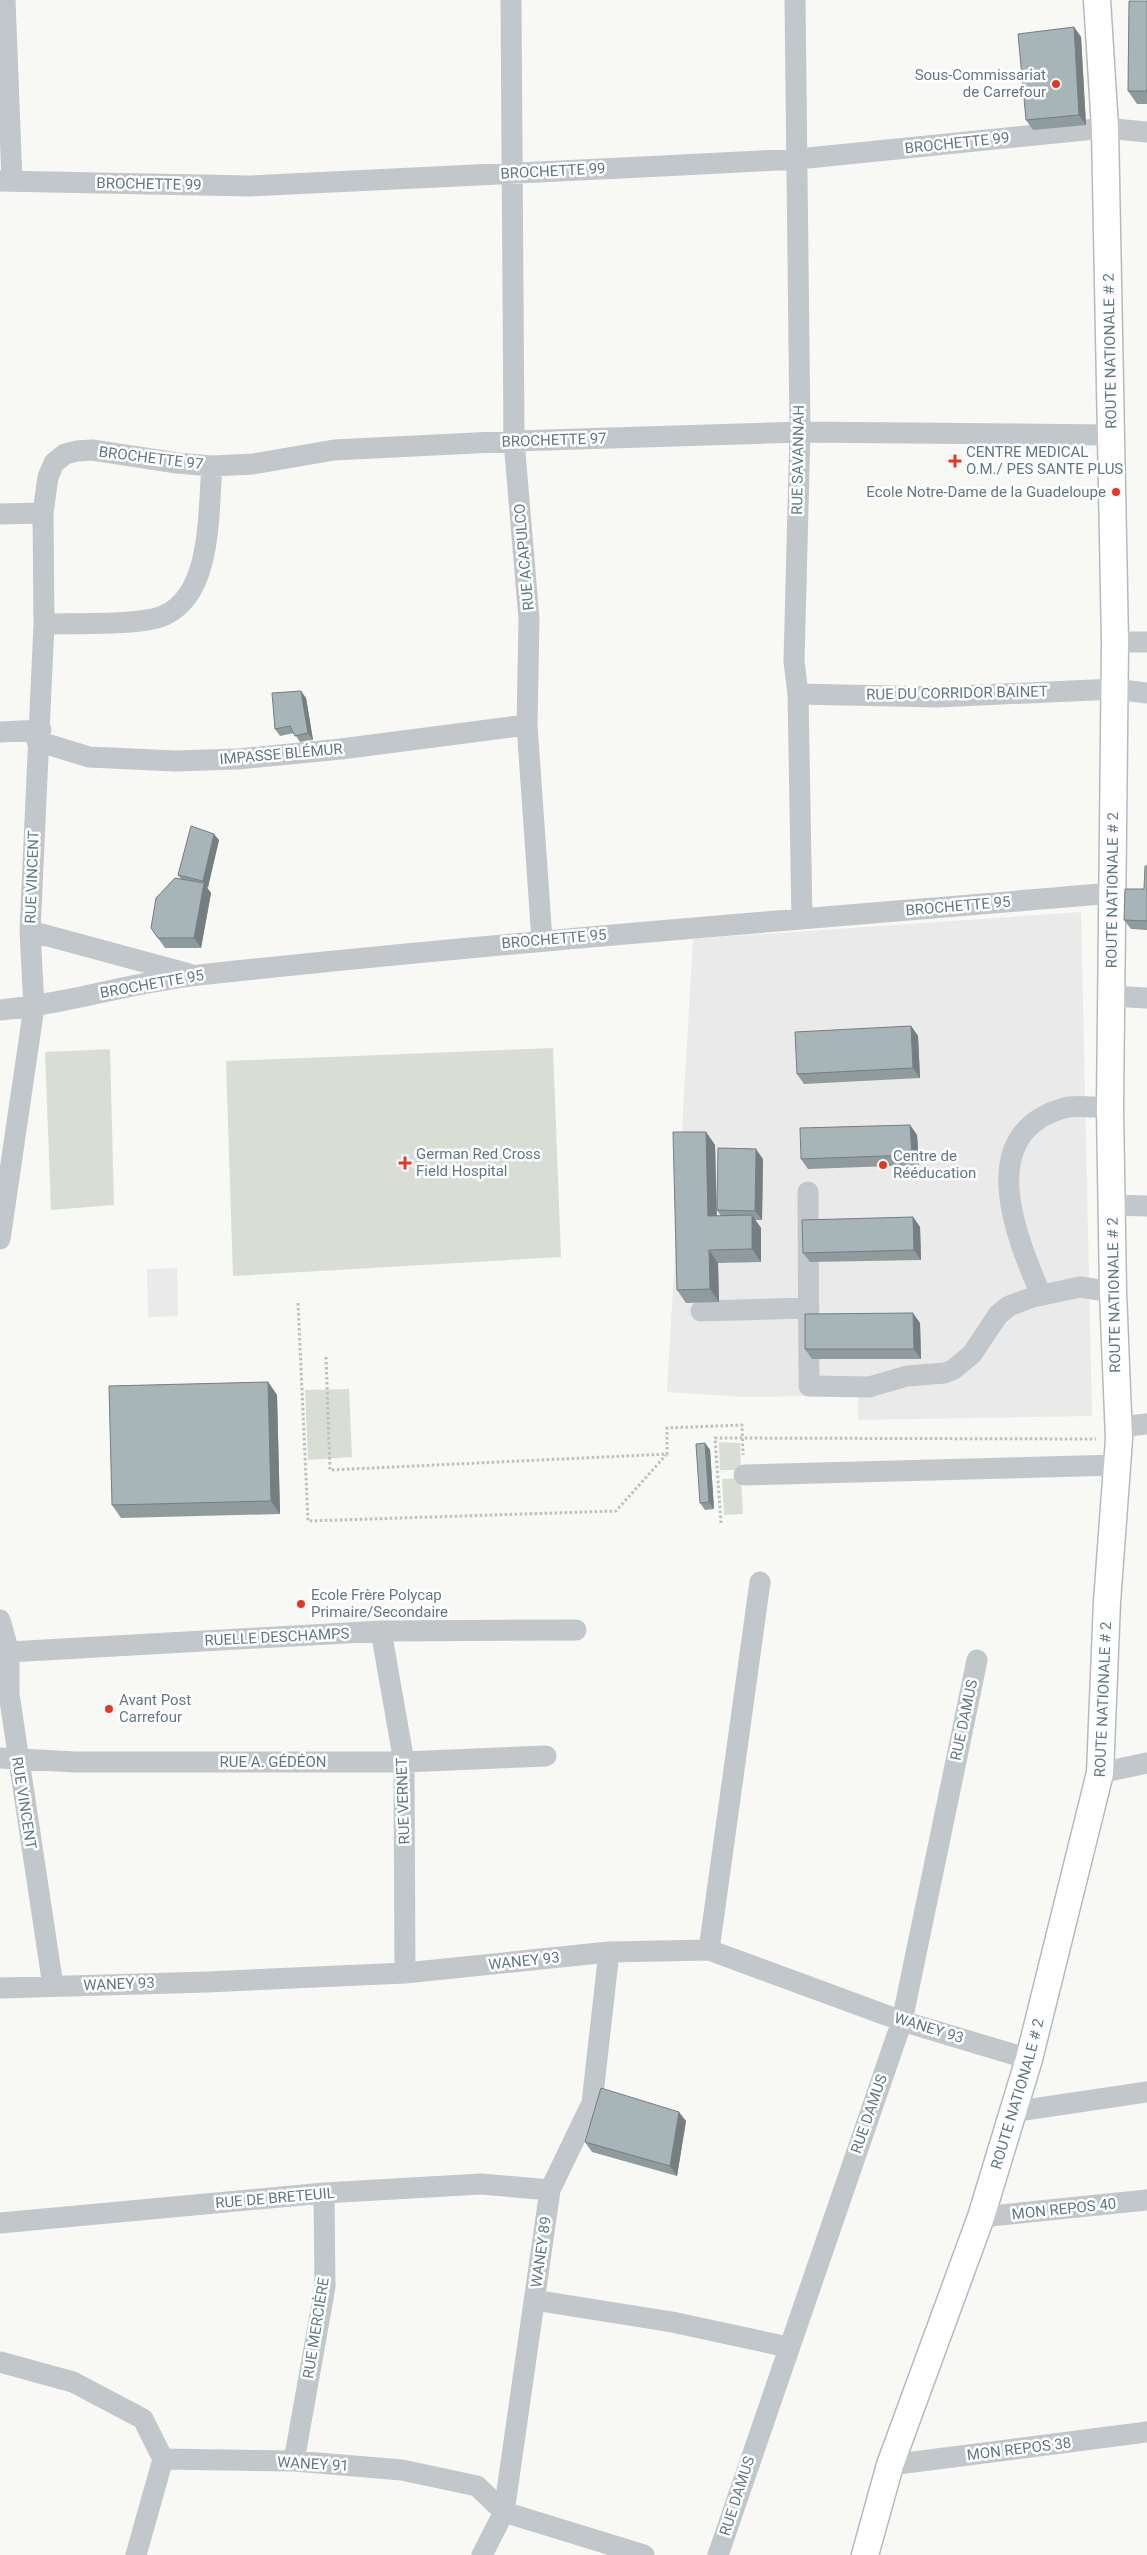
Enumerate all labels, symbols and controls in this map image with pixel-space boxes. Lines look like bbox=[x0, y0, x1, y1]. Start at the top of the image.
place label: Sous-Commissariat de Carrefour bbox=[915, 66, 1046, 101]
marker: Sous-Commissariat de Carrefour bbox=[1050, 78, 1062, 90]
street label: BROCHETTE 99 bbox=[904, 129, 1010, 157]
street label: BROCHETTE 99 bbox=[500, 159, 606, 183]
street label: BROCHETTE 99 bbox=[96, 174, 202, 194]
street label: ROUTE NATIONALE # 2 bbox=[1100, 273, 1120, 429]
street label: RUE SAVANNAH bbox=[788, 405, 808, 515]
street label: BROCHETTE 97 bbox=[501, 429, 607, 451]
street label: BROCHETTE 97 bbox=[98, 443, 204, 473]
place label: CENTRE MEDICAL O.M./ PES SANTE PLUS bbox=[966, 443, 1123, 478]
marker: CENTRE MEDICAL O.M./ PES SANTE PLUS bbox=[948, 454, 962, 468]
place label: Ecole Notre-Dame de la Guadeloupe bbox=[866, 483, 1106, 501]
marker: Ecole Notre-Dame de la Guadeloupe bbox=[1110, 486, 1122, 498]
street label: RUE ACAPULCO bbox=[510, 503, 538, 611]
street label: RUE DU CORRIDOR BAINET bbox=[866, 682, 1048, 704]
street label: IMPASSE BLÉMUR bbox=[219, 740, 343, 768]
street label: ROUTE NATIONALE # 2 bbox=[1103, 812, 1122, 968]
street label: RUE VINCENT bbox=[21, 830, 43, 924]
street label: BROCHETTE 95 bbox=[905, 892, 1011, 920]
street label: BROCHETTE 95 bbox=[501, 925, 607, 953]
street label: BROCHETTE 95 bbox=[99, 966, 205, 1002]
place label: German Red Cross Field Hospital bbox=[416, 1145, 541, 1180]
place label: Centre de Rééducation bbox=[893, 1147, 976, 1182]
marker: German Red Cross Field Hospital bbox=[398, 1156, 412, 1170]
marker: Centre de Rééducation bbox=[877, 1159, 889, 1171]
street label: ROUTE NATIONALE # 2 bbox=[1104, 1217, 1124, 1373]
place label: Ecole Frère Polycap Primaire/Secondaire bbox=[311, 1586, 448, 1621]
marker: Ecole Frère Polycap Primaire/Secondaire bbox=[295, 1598, 307, 1610]
street label: ROUTE NATIONALE # 2 bbox=[1091, 1621, 1115, 1778]
street label: RUELLE DESCHAMPS bbox=[204, 1624, 350, 1650]
street label: RUE DAMUS bbox=[947, 1678, 981, 1762]
place label: Avant Post Carrefour bbox=[119, 1691, 191, 1726]
marker: Avant Post Carrefour bbox=[103, 1703, 115, 1715]
street label: RUE A. GÉDÉON bbox=[220, 1753, 326, 1771]
street label: RUE VINCENT bbox=[8, 1756, 40, 1851]
street label: RUE VERNET bbox=[392, 1757, 414, 1845]
street label: WANEY 93 bbox=[487, 1948, 561, 1974]
street label: WANEY 93 bbox=[83, 1974, 155, 1994]
street label: WANEY 93 bbox=[892, 2009, 966, 2047]
street label: ROUTE NATIONALE # 2 bbox=[987, 2017, 1048, 2171]
street label: RUE DAMUS bbox=[847, 2072, 891, 2156]
street label: RUE DE BRETEUIL bbox=[214, 2184, 336, 2212]
street label: MON REPOS 40 bbox=[1011, 2195, 1117, 2223]
street label: WANEY 89 bbox=[527, 2215, 555, 2289]
street label: RUE MERCIÈRE bbox=[299, 2276, 333, 2380]
street label: MON REPOS 38 bbox=[966, 2434, 1072, 2464]
street label: WANEY 91 bbox=[277, 2453, 349, 2475]
street label: RUE DAMUS bbox=[716, 2454, 758, 2538]

